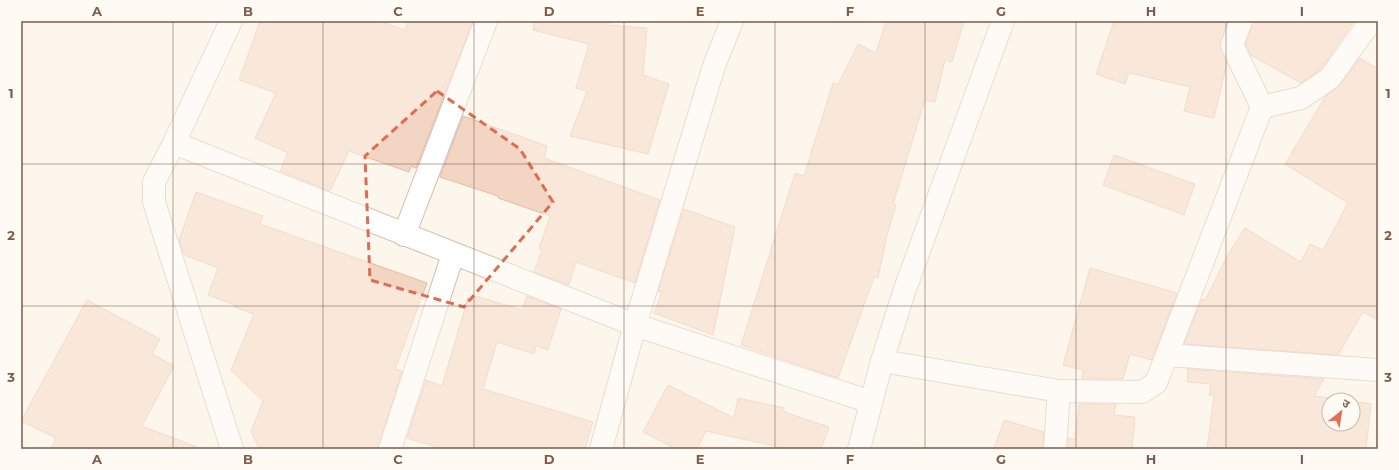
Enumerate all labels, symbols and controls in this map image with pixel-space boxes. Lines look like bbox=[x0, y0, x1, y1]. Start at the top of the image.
text: A bbox=[91, 3, 103, 19]
text: B bbox=[243, 3, 253, 19]
text: C bbox=[393, 3, 403, 19]
text: D bbox=[544, 3, 555, 19]
text: E bbox=[696, 3, 705, 19]
text: F bbox=[846, 3, 854, 19]
text: G bbox=[996, 3, 1006, 19]
text: H bbox=[1146, 3, 1156, 19]
text: I bbox=[1300, 3, 1304, 19]
text: 1 bbox=[8, 85, 14, 101]
text: 1 bbox=[1385, 85, 1391, 101]
text: 2 bbox=[7, 227, 15, 243]
text: 2 bbox=[1384, 227, 1392, 243]
text: 3 bbox=[6, 369, 15, 385]
text: 3 bbox=[1383, 369, 1392, 385]
north arrow bbox=[1321, 392, 1361, 432]
text: उ bbox=[1340, 396, 1353, 411]
text: A bbox=[91, 451, 103, 467]
text: B bbox=[243, 451, 253, 467]
text: C bbox=[393, 451, 403, 467]
text: D bbox=[544, 451, 555, 467]
text: E bbox=[696, 451, 705, 467]
text: F bbox=[846, 451, 854, 467]
text: G bbox=[996, 451, 1006, 467]
text: H bbox=[1146, 451, 1156, 467]
text: I bbox=[1300, 451, 1304, 467]

